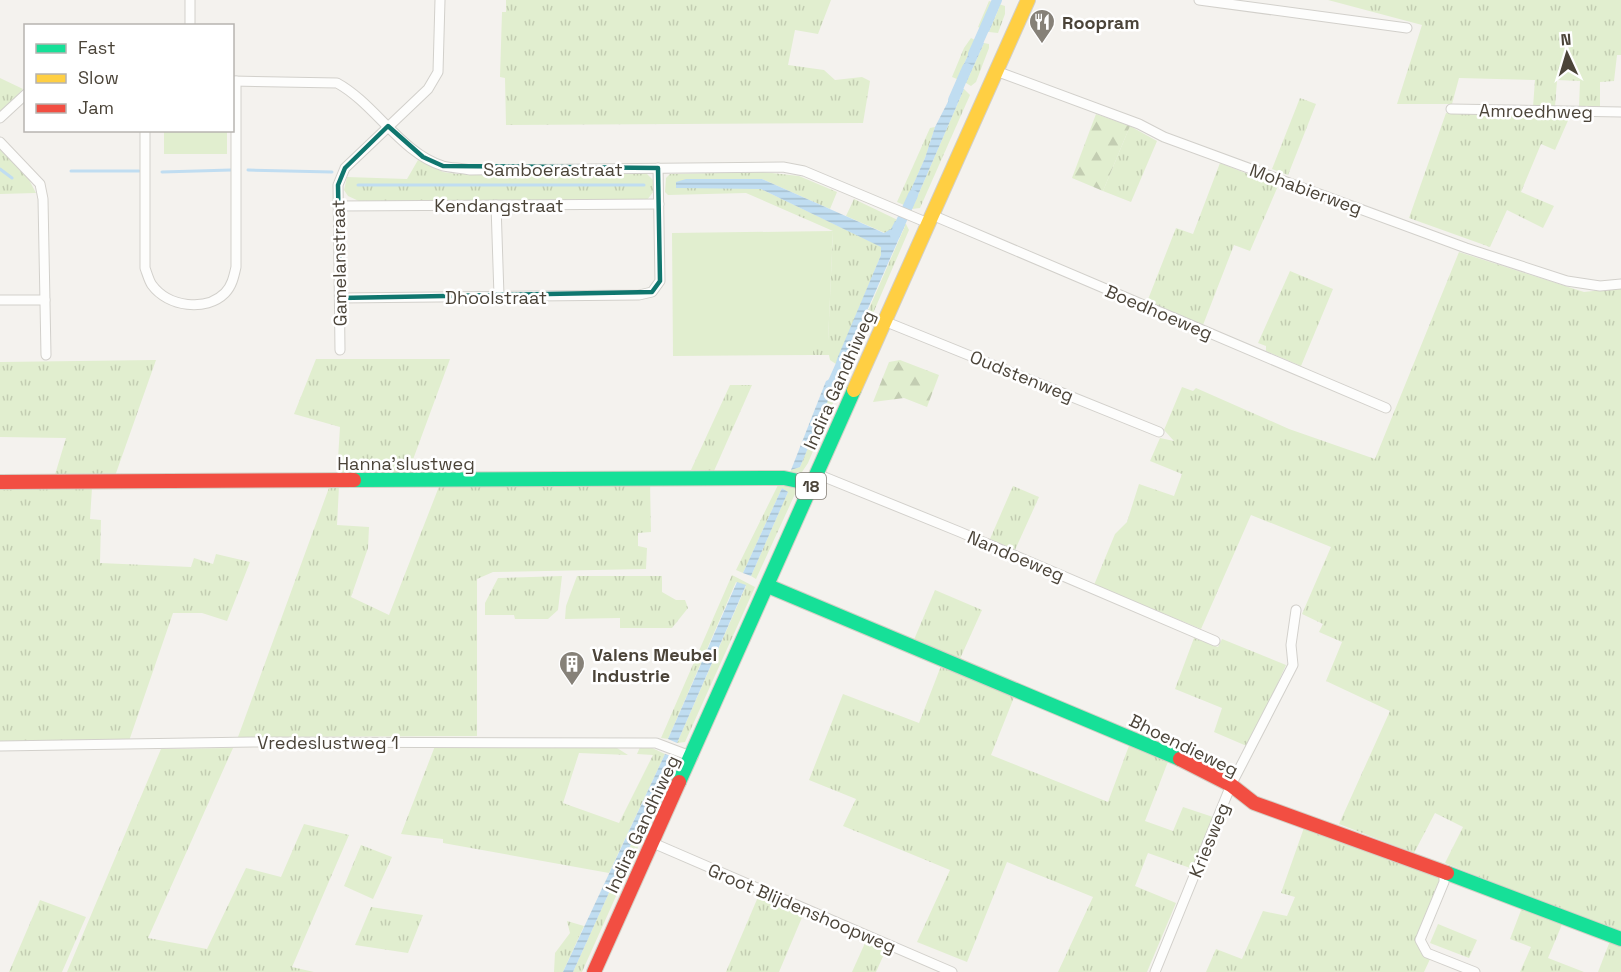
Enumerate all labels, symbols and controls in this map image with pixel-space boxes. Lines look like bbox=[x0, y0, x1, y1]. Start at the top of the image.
restaurant icon: Roopram bbox=[1027, 7, 1057, 45]
place label: Roopram bbox=[1062, 11, 1140, 34]
legend bbox=[24, 24, 234, 132]
north arrow bbox=[1537, 24, 1597, 84]
text: N bbox=[1560, 29, 1572, 50]
text: Fast bbox=[78, 36, 115, 59]
text: Slow bbox=[78, 66, 119, 89]
text: Jam bbox=[78, 96, 114, 119]
street label: Amroedhweg bbox=[1479, 99, 1593, 123]
street label: Samboerastraat bbox=[483, 158, 623, 181]
street label: Mohabierweg bbox=[1247, 158, 1365, 220]
street label: Kendangstraat bbox=[434, 194, 564, 217]
street label: Gamelanstraat bbox=[326, 200, 352, 326]
street label: Boedhoeweg bbox=[1102, 279, 1216, 345]
street label: Dhoolstraat bbox=[445, 286, 547, 309]
street label: Indira Gandhiweg bbox=[798, 307, 880, 453]
street label: Oudstenweg bbox=[967, 345, 1077, 407]
street label: Hanna'slustweg bbox=[337, 452, 475, 475]
road number: 18 bbox=[796, 473, 826, 499]
street label: Nandoeweg bbox=[964, 525, 1068, 587]
place label: Valens Meubel Industrie bbox=[592, 643, 717, 687]
building icon: Valens Meubel Industrie bbox=[557, 649, 587, 687]
street label: Bhoendieweg bbox=[1126, 709, 1242, 781]
street label: Vredeslustweg 1 bbox=[257, 731, 399, 754]
street label: Indira Gandhiweg bbox=[600, 751, 684, 897]
street label: Kriesweg bbox=[1184, 799, 1234, 881]
street label: Groot Blijdenshoopweg bbox=[704, 858, 900, 958]

